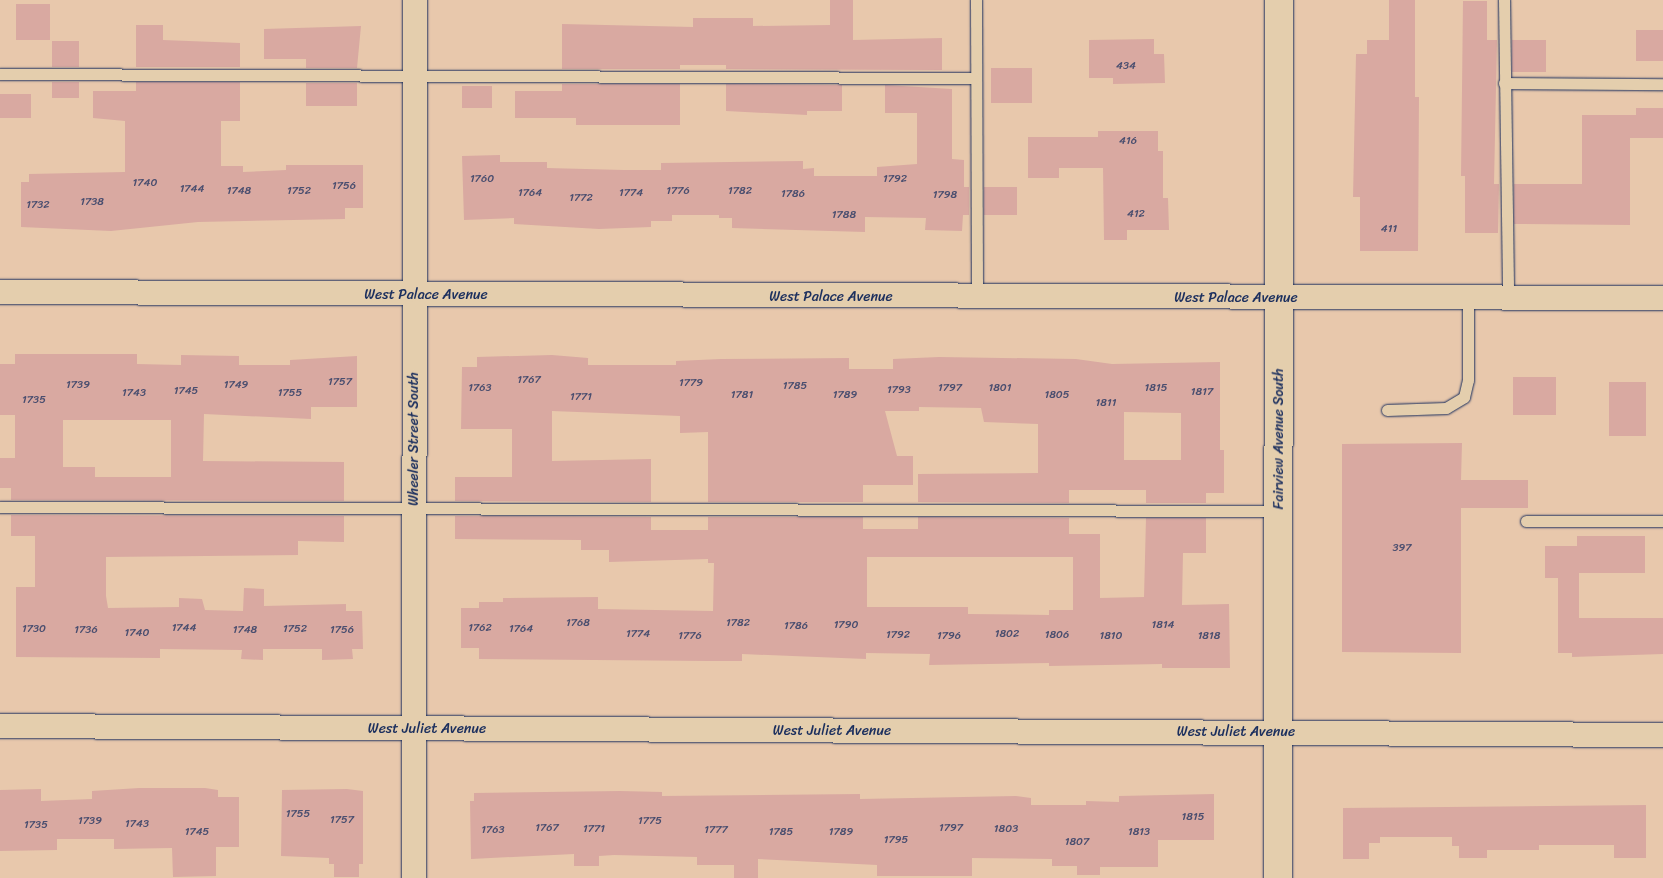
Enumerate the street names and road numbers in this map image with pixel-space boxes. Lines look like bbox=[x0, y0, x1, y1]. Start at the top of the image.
street label: West Palace Avenue bbox=[365, 287, 487, 303]
street label: West Palace Avenue bbox=[770, 289, 892, 305]
street label: West Palace Avenue bbox=[1175, 290, 1297, 306]
street label: Fairview Avenue South bbox=[1271, 369, 1287, 509]
street label: Wheeler Street South bbox=[406, 372, 422, 506]
street label: West Juliet Avenue bbox=[368, 721, 486, 737]
street label: West Juliet Avenue bbox=[773, 723, 891, 739]
street label: West Juliet Avenue bbox=[1177, 724, 1295, 740]

